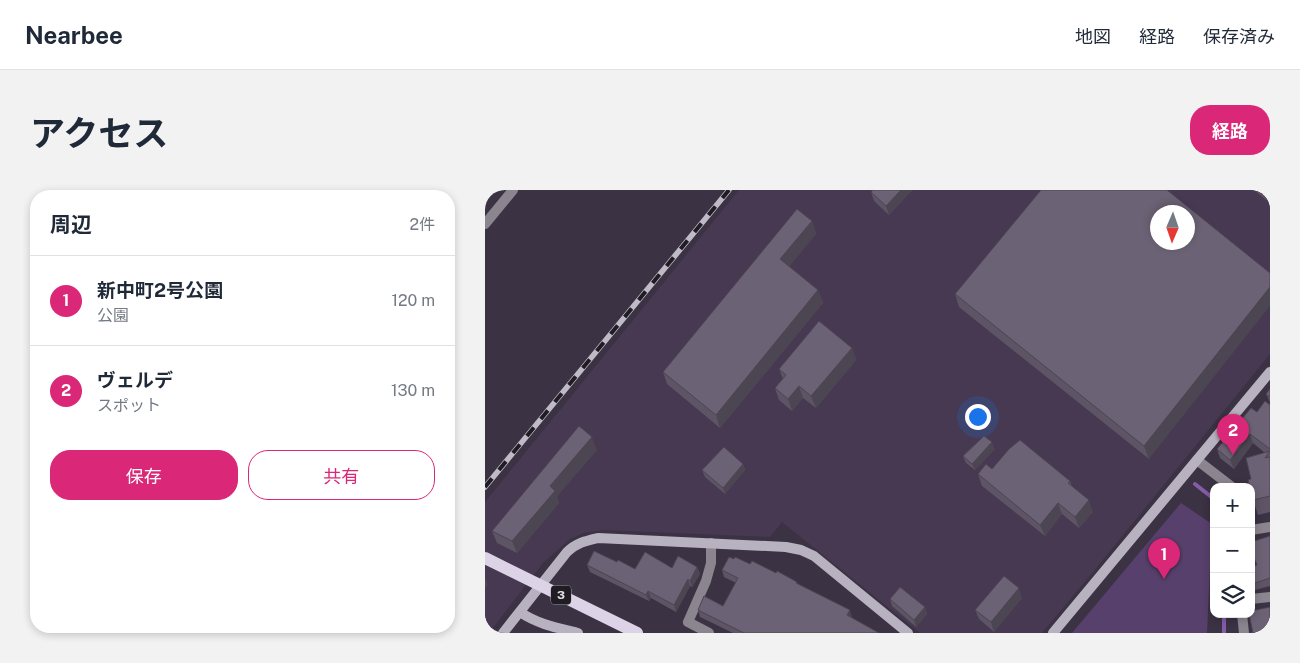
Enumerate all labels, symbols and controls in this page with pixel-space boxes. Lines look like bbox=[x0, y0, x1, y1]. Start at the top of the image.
text: Nearbee bbox=[25, 21, 123, 49]
text: 地図 bbox=[1075, 26, 1111, 47]
text: 経路 bbox=[1139, 26, 1175, 47]
text: 保存済み bbox=[1203, 26, 1275, 47]
button: 経路 bbox=[1190, 105, 1270, 155]
text: アクセス bbox=[30, 113, 168, 154]
north arrow bbox=[1150, 205, 1195, 250]
text: 周辺 bbox=[50, 212, 92, 237]
text: 2件 bbox=[409, 215, 435, 234]
text: 新中町2号公園 bbox=[97, 279, 223, 301]
text: 1 bbox=[63, 291, 69, 310]
text: 120 m bbox=[391, 291, 435, 310]
text: 公園 bbox=[97, 306, 129, 325]
text: ヴェルデ bbox=[97, 369, 173, 391]
text: 2 bbox=[61, 381, 71, 400]
text: 130 m bbox=[391, 381, 435, 400]
text: スポット bbox=[97, 396, 161, 415]
your location bbox=[965, 404, 991, 430]
pin: 2 bbox=[1217, 414, 1249, 455]
button: 保存 bbox=[50, 450, 238, 500]
button: 共有 bbox=[248, 450, 435, 500]
map controls bbox=[1210, 483, 1255, 618]
button: + bbox=[1210, 483, 1255, 528]
button: − bbox=[1210, 528, 1255, 573]
pin: 1 bbox=[1148, 538, 1180, 579]
button: layers bbox=[1210, 573, 1255, 618]
road number: 3 bbox=[551, 586, 571, 604]

